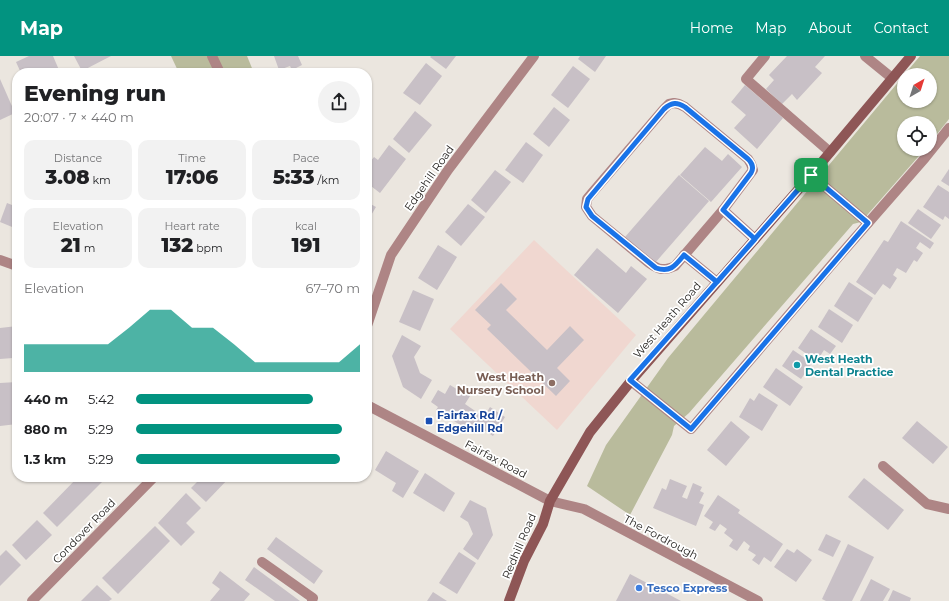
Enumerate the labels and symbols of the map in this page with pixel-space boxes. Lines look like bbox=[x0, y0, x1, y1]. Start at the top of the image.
north arrow bbox=[897, 68, 937, 108]
street label: Edgehill Road bbox=[401, 142, 457, 214]
pin bbox=[794, 158, 828, 192]
street label: West Heath Road bbox=[630, 279, 704, 361]
place label: West Heath Dental Practice bbox=[805, 352, 894, 379]
marker: West Heath Dental Practice bbox=[792, 360, 802, 370]
place label: West Heath Nursery School bbox=[457, 370, 544, 397]
marker: West Heath Nursery School bbox=[547, 378, 557, 388]
place label: Fairfax Rd / Edgehill Rd bbox=[437, 408, 503, 435]
marker: Fairfax Rd / Edgehill Rd bbox=[424, 416, 434, 426]
street label: Fairfax Road bbox=[463, 437, 529, 481]
street label: Condover Road bbox=[50, 496, 118, 566]
street label: Redhill Road bbox=[499, 511, 539, 581]
street label: The Fordrough bbox=[621, 512, 701, 562]
place label: Tesco Express bbox=[647, 581, 728, 595]
marker: Tesco Express bbox=[634, 583, 644, 593]

